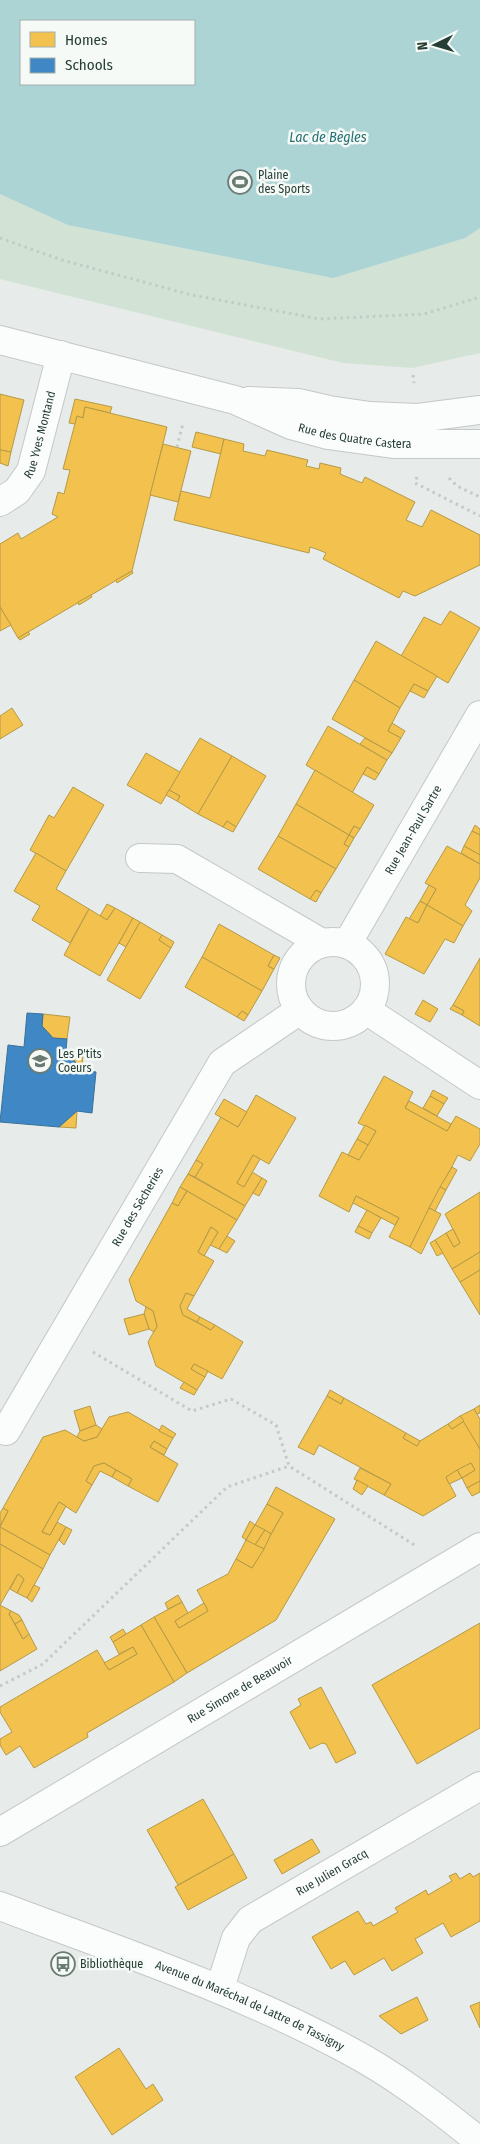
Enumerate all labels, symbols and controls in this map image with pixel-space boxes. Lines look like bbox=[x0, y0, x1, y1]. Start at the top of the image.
legend bbox=[20, 20, 195, 85]
north arrow bbox=[410, 20, 460, 70]
text: Homes bbox=[65, 31, 107, 49]
text: N bbox=[414, 41, 431, 51]
text: Schools bbox=[65, 56, 113, 74]
water label: Lac de Bègles bbox=[289, 129, 367, 146]
place label: Plaine des Sports bbox=[258, 168, 310, 196]
sports icon: Plaine des Sports bbox=[227, 169, 253, 195]
street label: Rue Yves Montand bbox=[21, 390, 58, 481]
street label: Rue des Quatre Castera bbox=[297, 420, 412, 451]
street label: Rue Jean-Paul Sartre bbox=[382, 783, 445, 877]
place label: Les P'tits Coeurs bbox=[58, 1047, 102, 1075]
school or university icon: Les P'tits Coeurs bbox=[27, 1048, 53, 1074]
street label: Rue des Sècheries bbox=[109, 1165, 166, 1249]
street label: Rue Simone de Beauvoir bbox=[185, 1653, 296, 1726]
street label: Rue Julien Gracq bbox=[294, 1846, 370, 1899]
bus stop icon: Bibliothèque bbox=[50, 1951, 76, 1977]
place label: Bibliothèque bbox=[80, 1957, 143, 1971]
street label: Avenue du Maréchal de Lattre de Tassigny bbox=[153, 1958, 347, 2054]

